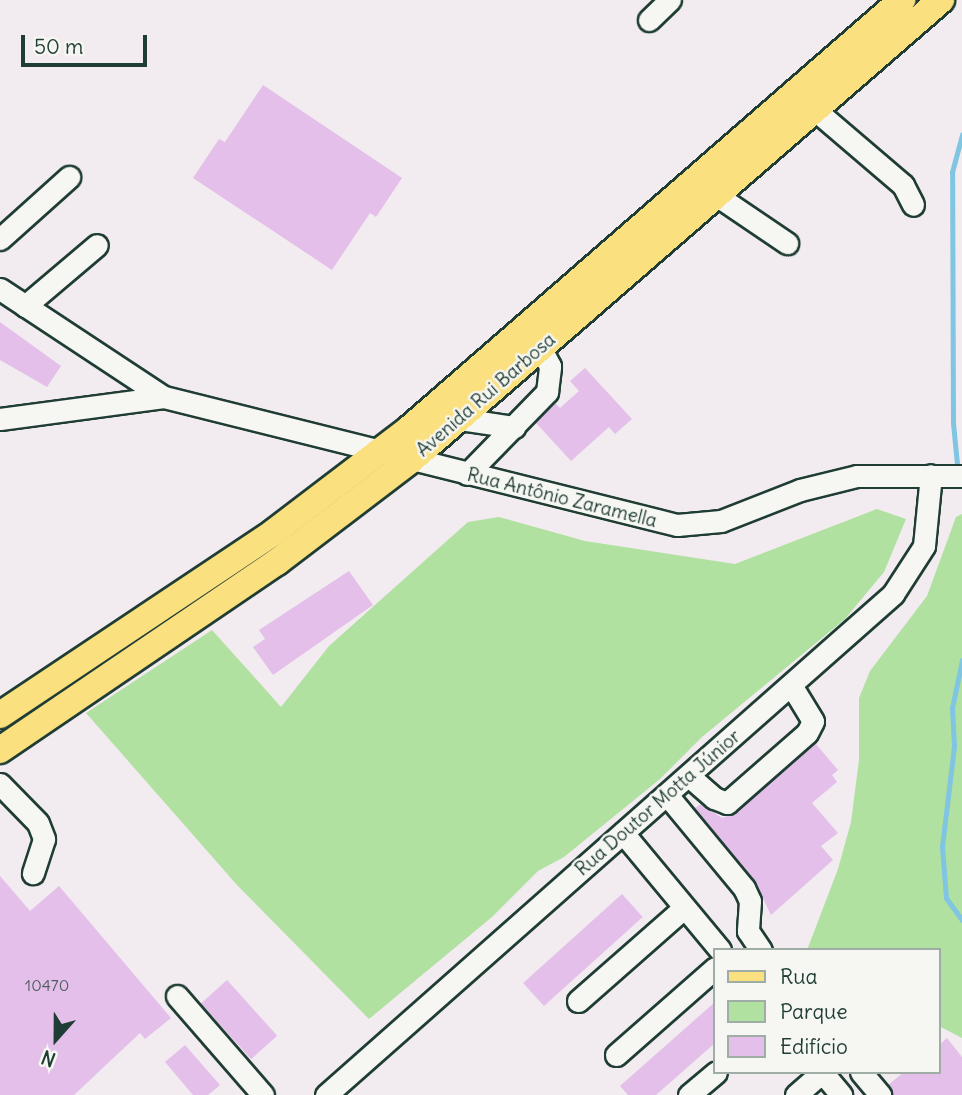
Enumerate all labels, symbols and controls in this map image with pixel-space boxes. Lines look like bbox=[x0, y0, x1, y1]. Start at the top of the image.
scale bar bbox=[24, 21, 150, 65]
text: 50 m bbox=[34, 33, 83, 60]
street label: Avenida Rui Barbosa bbox=[412, 328, 560, 462]
street label: Rua Antônio Zaramella bbox=[465, 463, 659, 533]
street label: Rua Doutor Motta Júnior bbox=[571, 725, 745, 881]
legend bbox=[713, 948, 941, 1074]
text: Rua bbox=[780, 963, 817, 990]
house number: 10470 bbox=[25, 975, 69, 995]
text: Parque bbox=[780, 998, 848, 1025]
north arrow bbox=[21, 1004, 91, 1074]
text: Edifício bbox=[780, 1033, 848, 1060]
text: N bbox=[38, 1045, 59, 1072]

